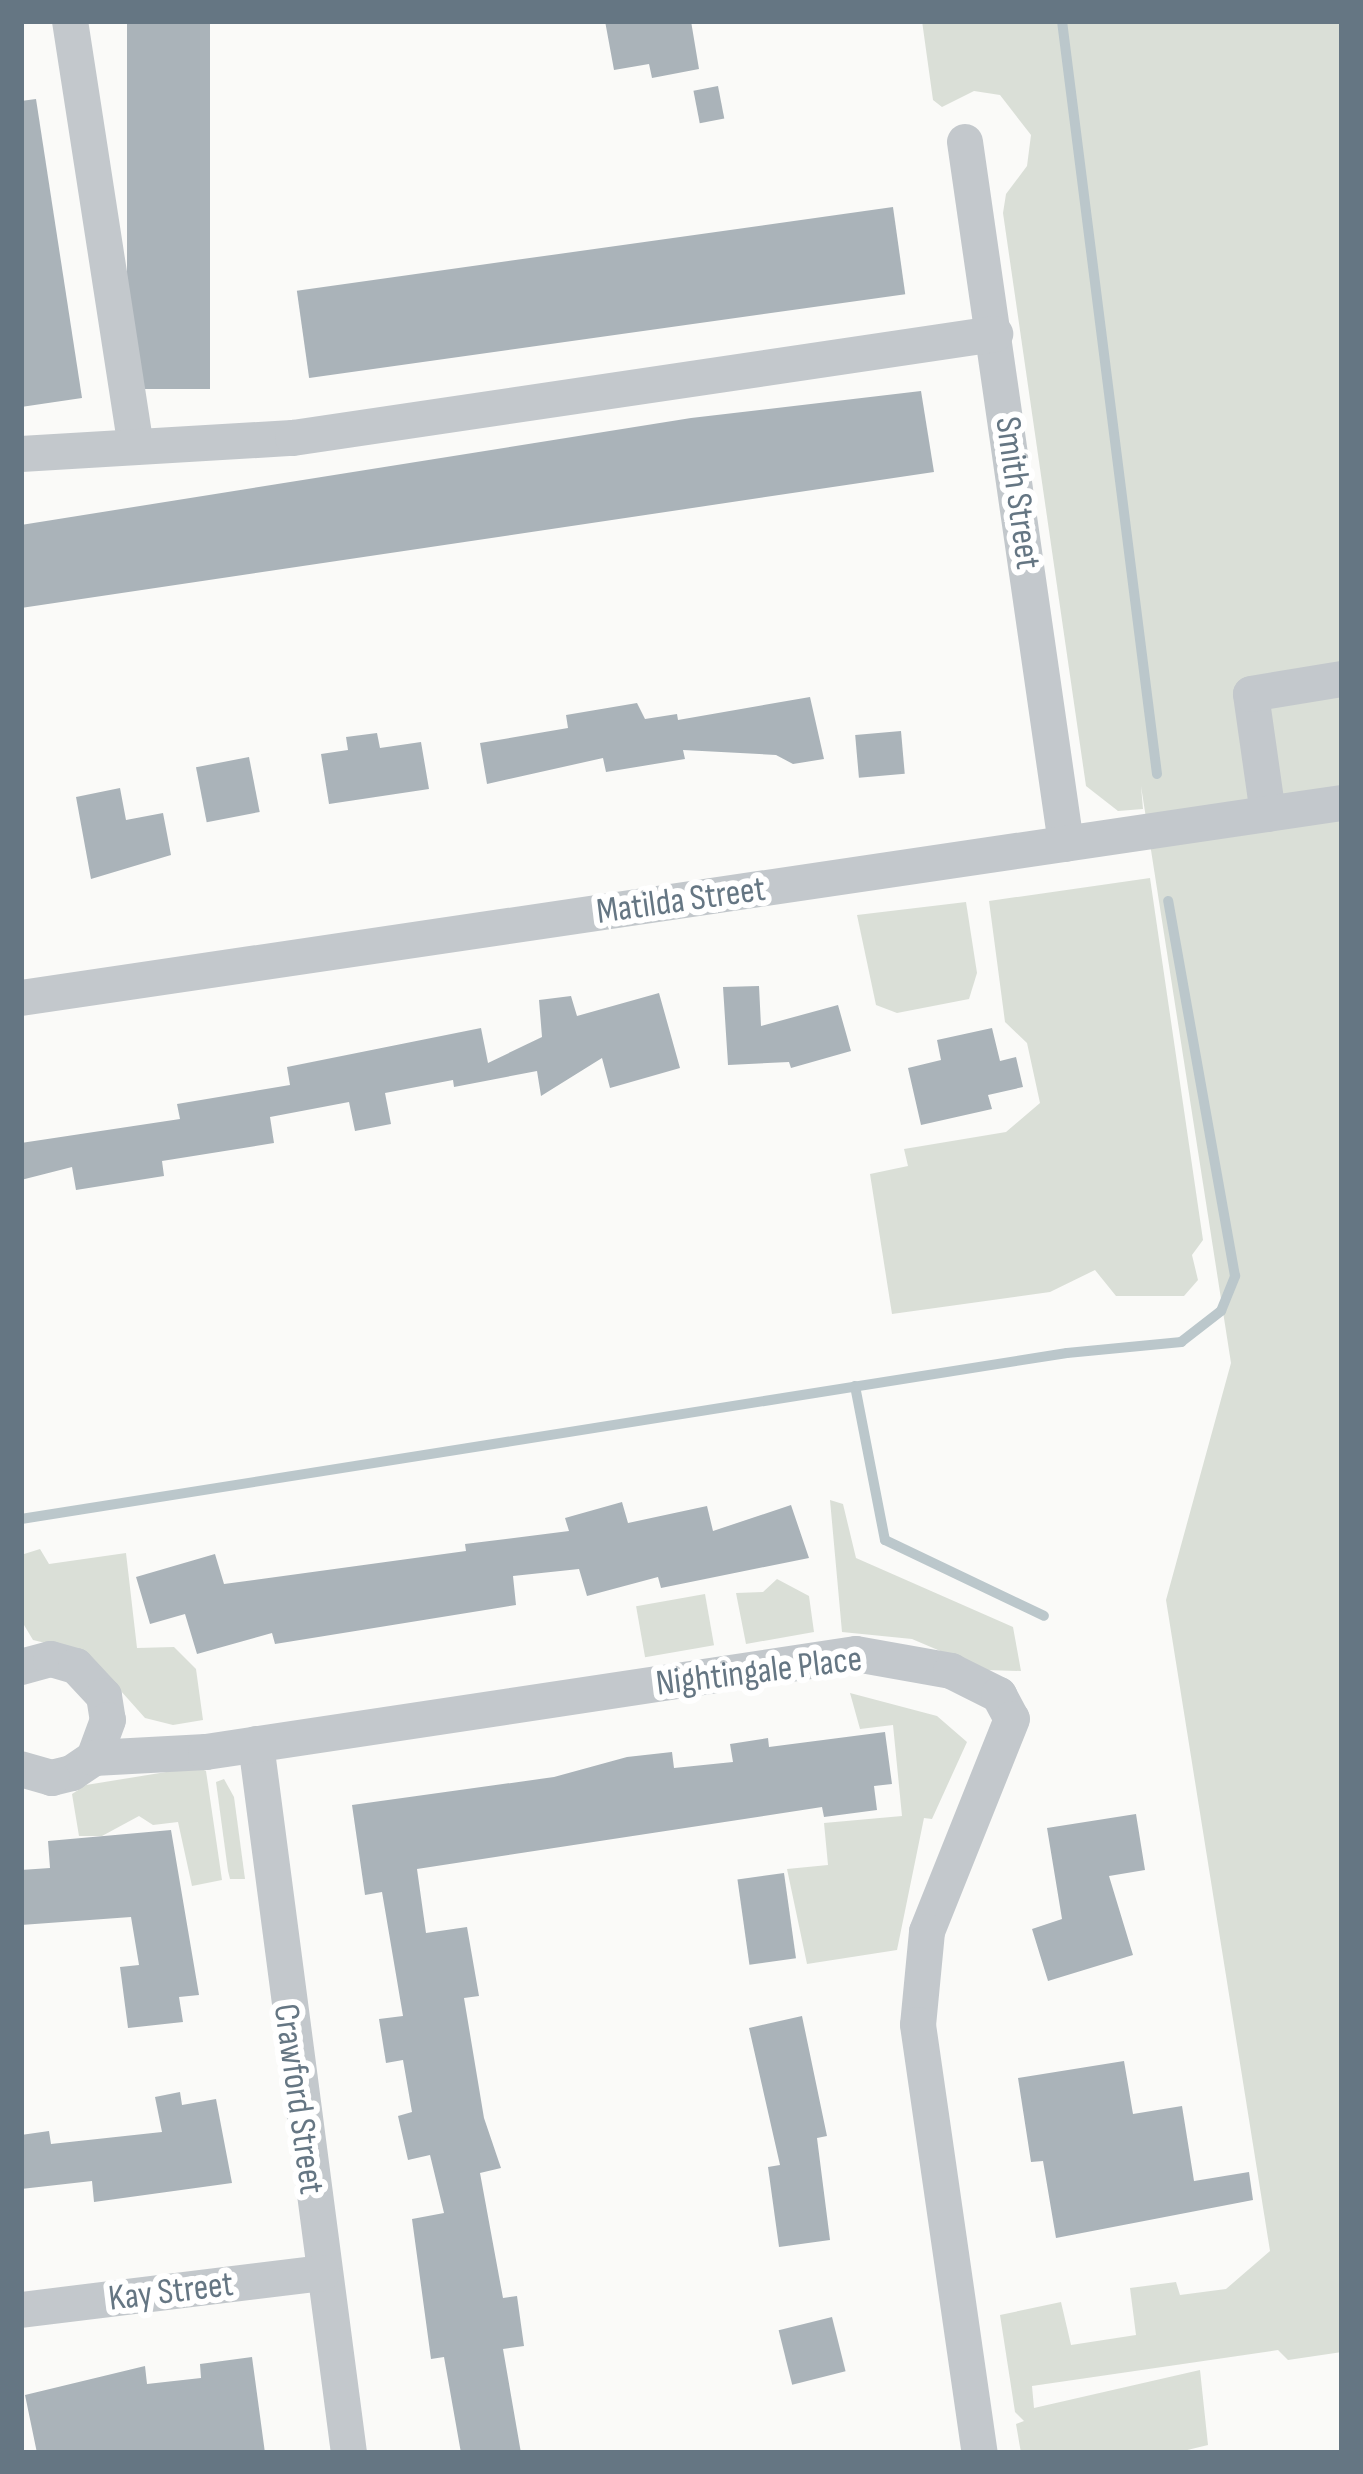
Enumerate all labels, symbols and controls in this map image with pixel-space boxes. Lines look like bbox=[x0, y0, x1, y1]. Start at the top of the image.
street label: Smith Street bbox=[985, 414, 1049, 572]
street label: Matilda Street bbox=[594, 868, 768, 934]
street label: Nightingale Place bbox=[653, 1638, 865, 1706]
street label: Crawford Street bbox=[263, 2001, 333, 2197]
street label: Kay Street bbox=[106, 2263, 236, 2321]

